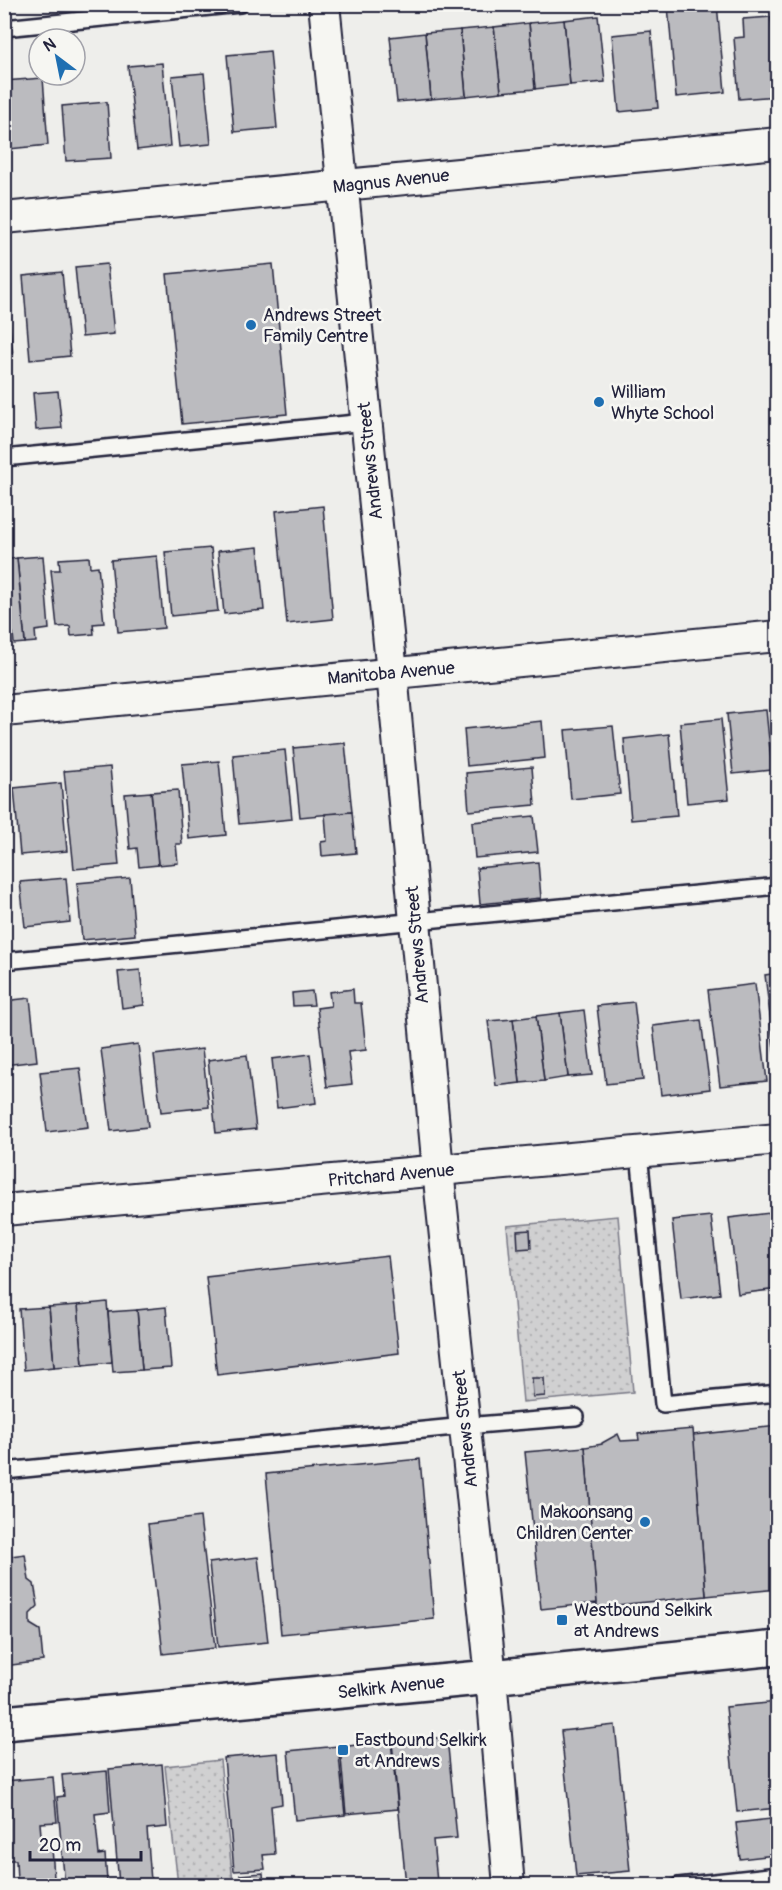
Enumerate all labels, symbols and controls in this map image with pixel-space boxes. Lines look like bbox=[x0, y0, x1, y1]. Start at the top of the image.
north arrow bbox=[27, 27, 87, 87]
text: N bbox=[40, 34, 60, 56]
street label: Magnus Avenue bbox=[332, 164, 451, 199]
place label: Andrews Street Family Centre bbox=[263, 304, 382, 348]
marker: Andrews Street Family Centre bbox=[244, 318, 258, 332]
place label: William Whyte School bbox=[611, 381, 714, 425]
marker: William Whyte School bbox=[592, 395, 606, 409]
street label: Andrews Street bbox=[353, 400, 388, 521]
street label: Manitoba Avenue bbox=[327, 656, 456, 691]
street label: Andrews Street bbox=[401, 884, 434, 1005]
street label: Pritchard Avenue bbox=[327, 1159, 455, 1192]
street label: Andrews Street bbox=[448, 1368, 483, 1489]
place label: Makoonsang Children Center bbox=[516, 1501, 634, 1545]
marker: Makoonsang Children Center bbox=[638, 1515, 652, 1529]
place label: Westbound Selkirk at Andrews bbox=[574, 1599, 713, 1643]
marker: Westbound Selkirk at Andrews bbox=[555, 1613, 569, 1627]
street label: Selkirk Avenue bbox=[336, 1670, 446, 1705]
place label: Eastbound Selkirk at Andrews bbox=[355, 1729, 487, 1773]
marker: Eastbound Selkirk at Andrews bbox=[336, 1743, 350, 1757]
scale bar bbox=[30, 1824, 141, 1862]
text: 20 m bbox=[39, 1834, 81, 1857]

